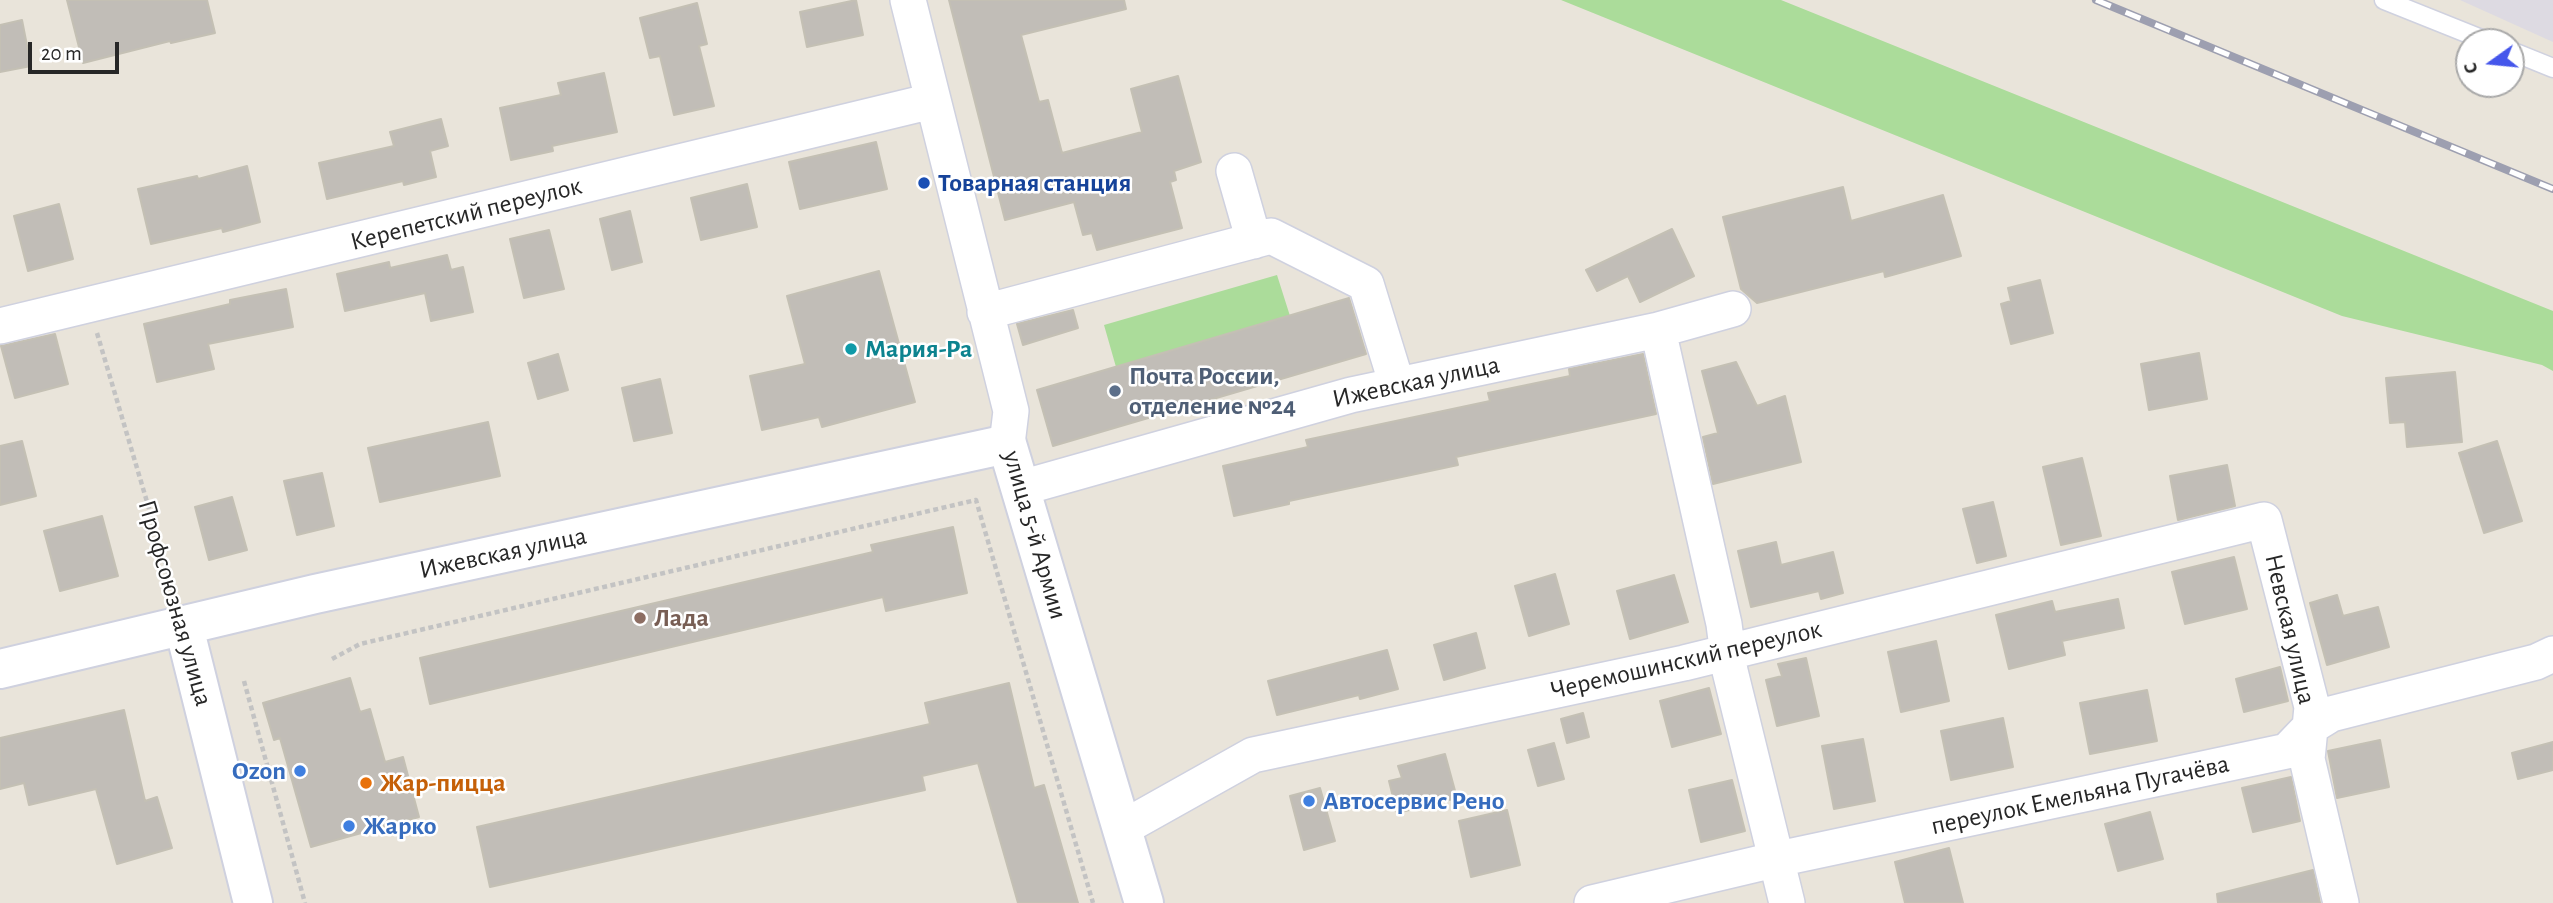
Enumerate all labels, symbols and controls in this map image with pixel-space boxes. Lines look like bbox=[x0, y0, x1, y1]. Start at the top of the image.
scale bar bbox=[32, 28, 122, 72]
north arrow bbox=[2455, 28, 2525, 98]
text: 20 m bbox=[41, 43, 82, 64]
text: С bbox=[2461, 61, 2482, 76]
place label: Товарная cтанция bbox=[938, 167, 1131, 199]
street label: Керепетский переулок bbox=[347, 170, 585, 258]
marker: Товарная cтанция bbox=[916, 175, 932, 191]
place label: Мария-Ра bbox=[865, 333, 972, 365]
marker: Мария-Ра bbox=[843, 341, 859, 357]
street label: Ижевская улица bbox=[1329, 349, 1503, 415]
place label: Почта России, отделение №24 bbox=[1129, 360, 1296, 422]
marker: Почта России, отделение №24 bbox=[1107, 383, 1123, 399]
street label: улица 5-й Армии bbox=[996, 447, 1074, 623]
street label: Профсоюзная улица bbox=[131, 496, 219, 710]
street label: Ижевская улица bbox=[416, 520, 590, 586]
street label: Невская улица bbox=[2258, 551, 2322, 707]
place label: Лада bbox=[654, 602, 709, 634]
marker: Лада bbox=[632, 610, 648, 626]
street label: Черемошинский переулок bbox=[1547, 614, 1825, 706]
street label: переулок Емельяна Пугачёва bbox=[1928, 748, 2232, 842]
place label: Ozon bbox=[232, 755, 286, 787]
marker: Ozon bbox=[292, 763, 308, 779]
place label: Жар-пицца bbox=[380, 767, 506, 799]
marker: Жар-пицца bbox=[358, 775, 374, 791]
place label: Автосервис Рено bbox=[1323, 785, 1505, 817]
marker: Автосервис Рено bbox=[1301, 793, 1317, 809]
place label: Жарко bbox=[363, 810, 437, 842]
marker: Жарко bbox=[341, 818, 357, 834]

